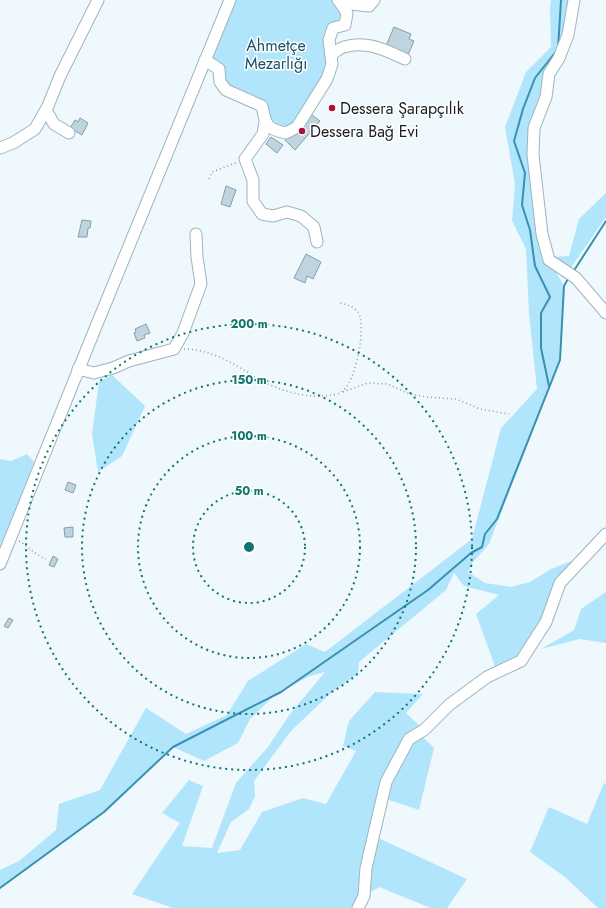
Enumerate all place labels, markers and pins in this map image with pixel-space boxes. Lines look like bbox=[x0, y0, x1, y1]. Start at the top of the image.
place label: Dessera Şarapçılık bbox=[340, 97, 465, 120]
marker: Dessera Şarapçılık bbox=[327, 103, 337, 113]
place label: Dessera Bağ Evi bbox=[310, 120, 419, 143]
marker: Dessera Bağ Evi bbox=[297, 126, 307, 136]
centre of rings bbox=[242, 540, 256, 554]

